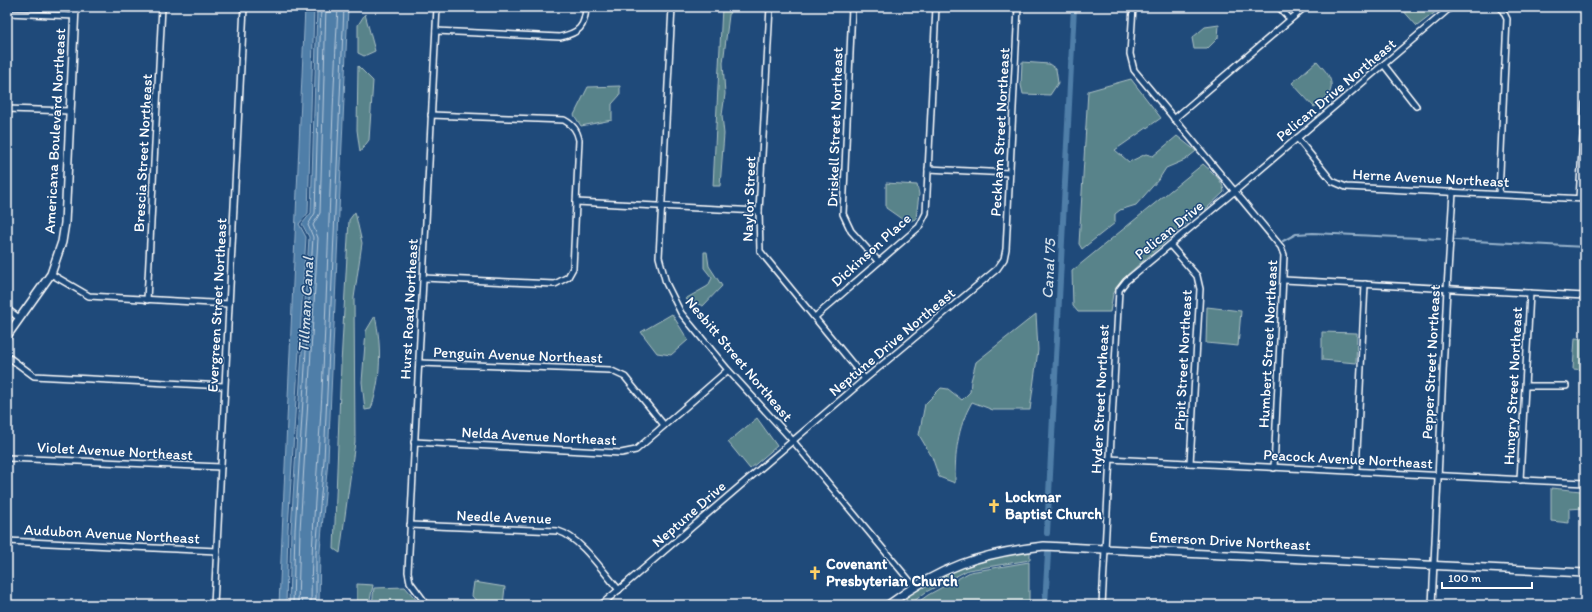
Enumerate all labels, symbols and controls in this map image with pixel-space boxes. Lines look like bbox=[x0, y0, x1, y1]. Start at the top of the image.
street label: Americana Boulevard Northeast bbox=[41, 27, 69, 234]
street label: Pelican Drive Northeast bbox=[1272, 34, 1400, 145]
street label: Driskell Street Northeast bbox=[823, 46, 847, 207]
street label: Peckham Street Northeast bbox=[987, 47, 1013, 217]
street label: Brescia Street Northeast bbox=[130, 73, 156, 233]
street label: Naylor Street bbox=[739, 155, 760, 242]
street label: Herne Avenue Northeast bbox=[1352, 165, 1510, 191]
street label: Pelican Drive bbox=[1131, 197, 1207, 263]
street label: Dickinson Place bbox=[827, 209, 915, 291]
street label: Evergreen Street Northeast bbox=[203, 217, 231, 393]
water label: Canal 75 bbox=[1037, 237, 1060, 299]
street label: Hurst Road Northeast bbox=[396, 238, 422, 380]
water label: Tillman Canal bbox=[293, 255, 318, 354]
street label: Humbert Street Northeast bbox=[1255, 259, 1281, 429]
street label: Neptune Drive Northeast bbox=[825, 284, 959, 400]
street label: Pepper Street Northeast bbox=[1418, 284, 1444, 440]
street label: Pipit Street Northeast bbox=[1170, 289, 1196, 431]
street label: Nesbitt Street Northeast bbox=[681, 293, 797, 425]
street label: Hungry Street Northeast bbox=[1500, 306, 1526, 466]
street label: Hyder Street Northeast bbox=[1087, 323, 1113, 474]
street label: Penguin Avenue Northeast bbox=[433, 343, 604, 367]
street label: Nelda Avenue Northeast bbox=[461, 423, 617, 449]
street label: Violet Avenue Northeast bbox=[37, 438, 194, 464]
street label: Peacock Avenue Northeast bbox=[1263, 446, 1434, 472]
street label: Neptune Drive bbox=[648, 477, 730, 551]
place label: Lockmar Baptist Church bbox=[1005, 488, 1102, 524]
church icon: Lockmar Baptist Church bbox=[986, 498, 1002, 514]
street label: Needle Avenue bbox=[456, 506, 552, 528]
street label: Audubon Avenue Northeast bbox=[24, 520, 201, 548]
street label: Emerson Drive Northeast bbox=[1149, 528, 1311, 554]
place label: Covenant Presbyterian Church bbox=[826, 555, 958, 591]
scale bar bbox=[1442, 564, 1532, 590]
church icon: Covenant Presbyterian Church bbox=[807, 565, 823, 581]
text: 100 m bbox=[1448, 571, 1481, 585]

